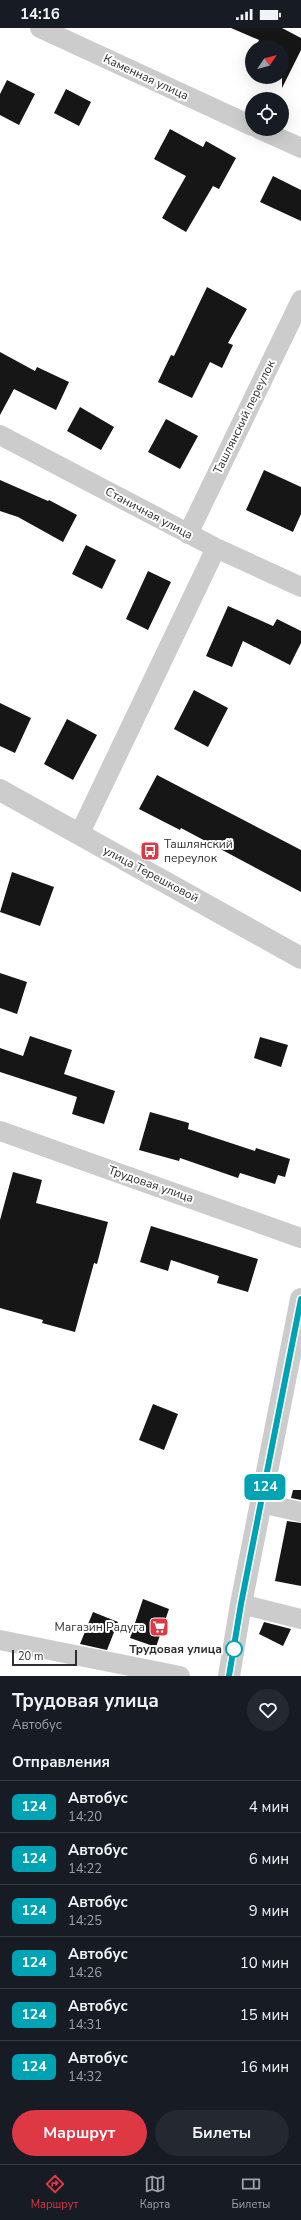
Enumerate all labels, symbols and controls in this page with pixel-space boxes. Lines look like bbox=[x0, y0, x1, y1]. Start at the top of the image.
text: 14:16 bbox=[20, 4, 60, 24]
north arrow bbox=[245, 40, 289, 84]
map controls bbox=[245, 40, 289, 136]
street label: Каменная улица bbox=[101, 50, 191, 104]
button: locate bbox=[245, 92, 289, 136]
street label: Ташлянский переулок bbox=[209, 357, 279, 477]
street label: Станичная улица bbox=[102, 483, 196, 543]
place label: Ташлянский переулок bbox=[164, 836, 233, 866]
bus stop icon: Ташлянский переулок bbox=[139, 840, 161, 862]
street label: улица Терешковой bbox=[100, 842, 202, 906]
street label: Трудовая улица bbox=[106, 1162, 196, 1206]
line badge: 124 bbox=[242, 1474, 288, 1500]
text: 124 bbox=[252, 1477, 278, 1496]
supermarket icon: Магазин Радуга bbox=[148, 1616, 170, 1638]
place label: Магазин Радуга bbox=[54, 1619, 145, 1635]
marker: Трудовая улица bbox=[225, 1640, 243, 1658]
place label: Трудовая улица bbox=[129, 1641, 222, 1657]
scale bar bbox=[12, 1648, 77, 1667]
text: 20 m bbox=[18, 1649, 43, 1664]
text: Трудовая улица bbox=[12, 1688, 159, 1714]
button: heart bbox=[247, 1689, 289, 1731]
text: Автобус bbox=[12, 1716, 62, 1734]
text: Отправления bbox=[12, 1752, 110, 1772]
text: Автобус bbox=[68, 1788, 128, 1808]
text: 124 bbox=[21, 1797, 47, 1816]
text: 4 мин bbox=[249, 1797, 289, 1817]
text: 14:20 bbox=[68, 1808, 102, 1826]
text: Автобус bbox=[68, 1840, 128, 1860]
text: 124 bbox=[21, 1849, 47, 1868]
text: 6 мин bbox=[249, 1849, 289, 1869]
text: 14:22 bbox=[68, 1860, 102, 1878]
text: Автобус bbox=[68, 1892, 128, 1912]
text: 124 bbox=[21, 1901, 47, 1920]
text: 9 мин bbox=[249, 1901, 289, 1921]
text: 14:25 bbox=[68, 1912, 102, 1930]
text: Автобус bbox=[68, 1944, 128, 1964]
text: 124 bbox=[21, 1953, 47, 1972]
text: 10 мин bbox=[240, 1953, 289, 1973]
text: 14:26 bbox=[68, 1964, 102, 1982]
text: Автобус bbox=[68, 1996, 128, 2016]
text: 124 bbox=[21, 2005, 47, 2024]
text: 15 мин bbox=[240, 2005, 289, 2025]
text: 14:31 bbox=[68, 2016, 102, 2034]
text: Автобус bbox=[68, 2048, 128, 2068]
text: 124 bbox=[21, 2057, 47, 2076]
text: 16 мин bbox=[240, 2057, 289, 2077]
text: 14:32 bbox=[68, 2068, 102, 2086]
button: Маршрут bbox=[12, 2110, 147, 2156]
button: Билеты bbox=[155, 2110, 289, 2156]
tab: Маршрут bbox=[31, 2173, 78, 2212]
tab: Карта bbox=[140, 2173, 170, 2212]
tab: Билеты bbox=[231, 2173, 270, 2212]

